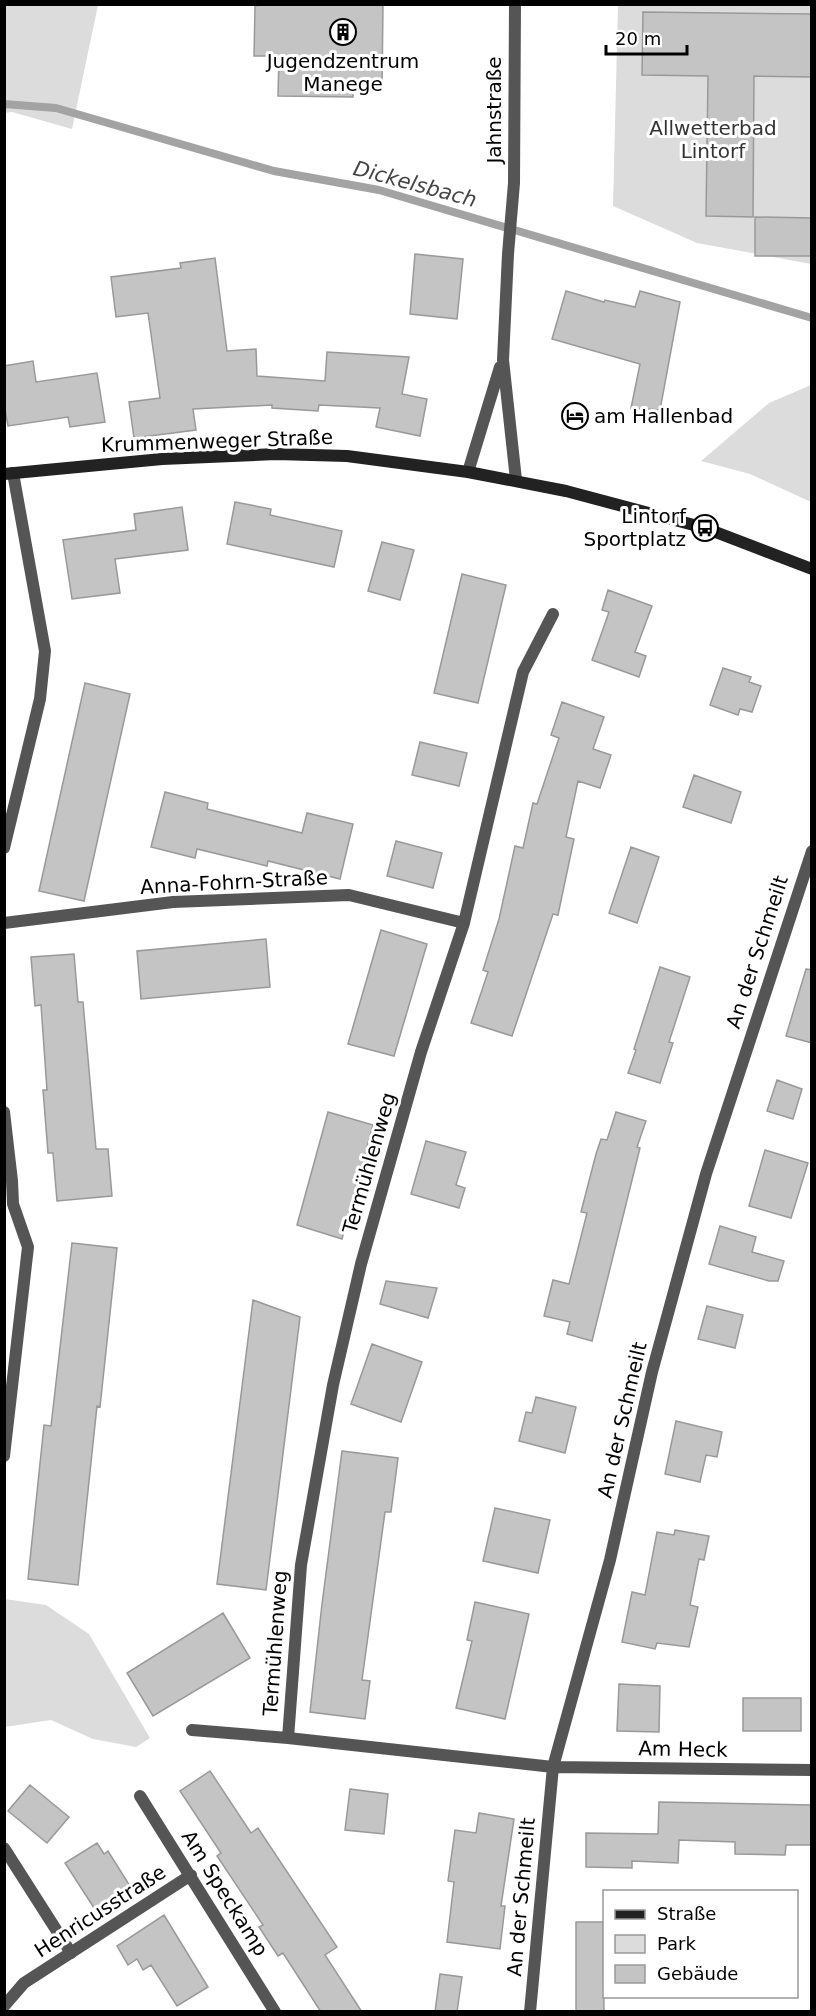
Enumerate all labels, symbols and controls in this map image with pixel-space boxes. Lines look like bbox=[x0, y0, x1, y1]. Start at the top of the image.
building icon: Jugendzentrum Manege bbox=[328, 17, 358, 47]
scale bar bbox=[606, 18, 687, 56]
text: 20 m bbox=[615, 28, 661, 49]
place label: Jugendzentrum Manege bbox=[265, 49, 419, 96]
street label: Jahnstraße bbox=[482, 56, 506, 166]
park label: Allwetterbad Lintorf bbox=[649, 116, 777, 163]
water label: Dickelsbach bbox=[351, 156, 479, 212]
hotel icon: am Hallenbad bbox=[560, 401, 590, 431]
place label: am Hallenbad bbox=[594, 404, 733, 428]
street label: Krummenweger Straße bbox=[101, 425, 333, 457]
place label: Lintorf Sportplatz bbox=[583, 504, 687, 551]
bus stop icon: Lintorf Sportplatz bbox=[690, 513, 720, 543]
street label: Anna-Fohrn-Straße bbox=[140, 865, 328, 899]
street label: An der Schmeilt bbox=[721, 872, 793, 1032]
street label: Termühlenweg bbox=[337, 1090, 401, 1237]
street label: An der Schmeilt bbox=[592, 1339, 652, 1500]
street label: Termühlenweg bbox=[258, 1569, 292, 1718]
street label: Am Heck bbox=[638, 1736, 728, 1762]
street label: An der Schmeilt bbox=[502, 1816, 540, 1977]
street label: Am Speckamp bbox=[177, 1826, 273, 1960]
street label: Henricusstraße bbox=[30, 1860, 170, 1962]
legend bbox=[603, 1890, 798, 1998]
text: Straße bbox=[657, 1903, 716, 1924]
text: Park bbox=[657, 1933, 696, 1954]
text: Gebäude bbox=[657, 1963, 738, 1984]

